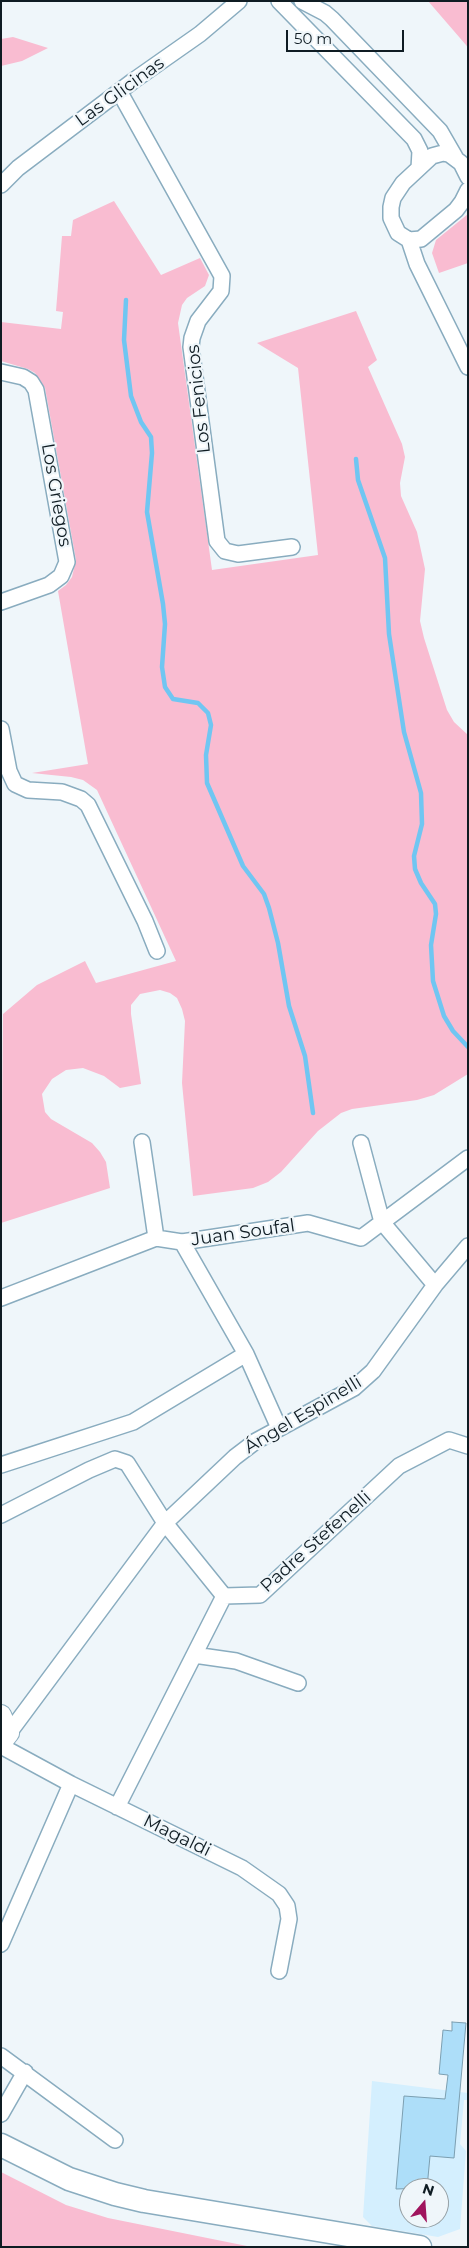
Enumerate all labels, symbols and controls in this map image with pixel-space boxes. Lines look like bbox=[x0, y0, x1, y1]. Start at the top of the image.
scale bar bbox=[289, 20, 406, 52]
text: 50 m bbox=[294, 29, 332, 48]
street label: Las Glicinas bbox=[71, 52, 169, 132]
street label: Los Fenicios bbox=[183, 344, 215, 454]
street label: Los Griegos bbox=[36, 442, 76, 548]
street label: Juan Soufal bbox=[190, 1215, 296, 1251]
street label: Ángel Espinelli bbox=[240, 1371, 366, 1459]
street label: Padre Stefenelli bbox=[256, 1487, 376, 1597]
street label: Magaldi bbox=[140, 1810, 214, 1862]
north arrow bbox=[399, 2178, 449, 2228]
text: N bbox=[420, 2179, 436, 2200]

